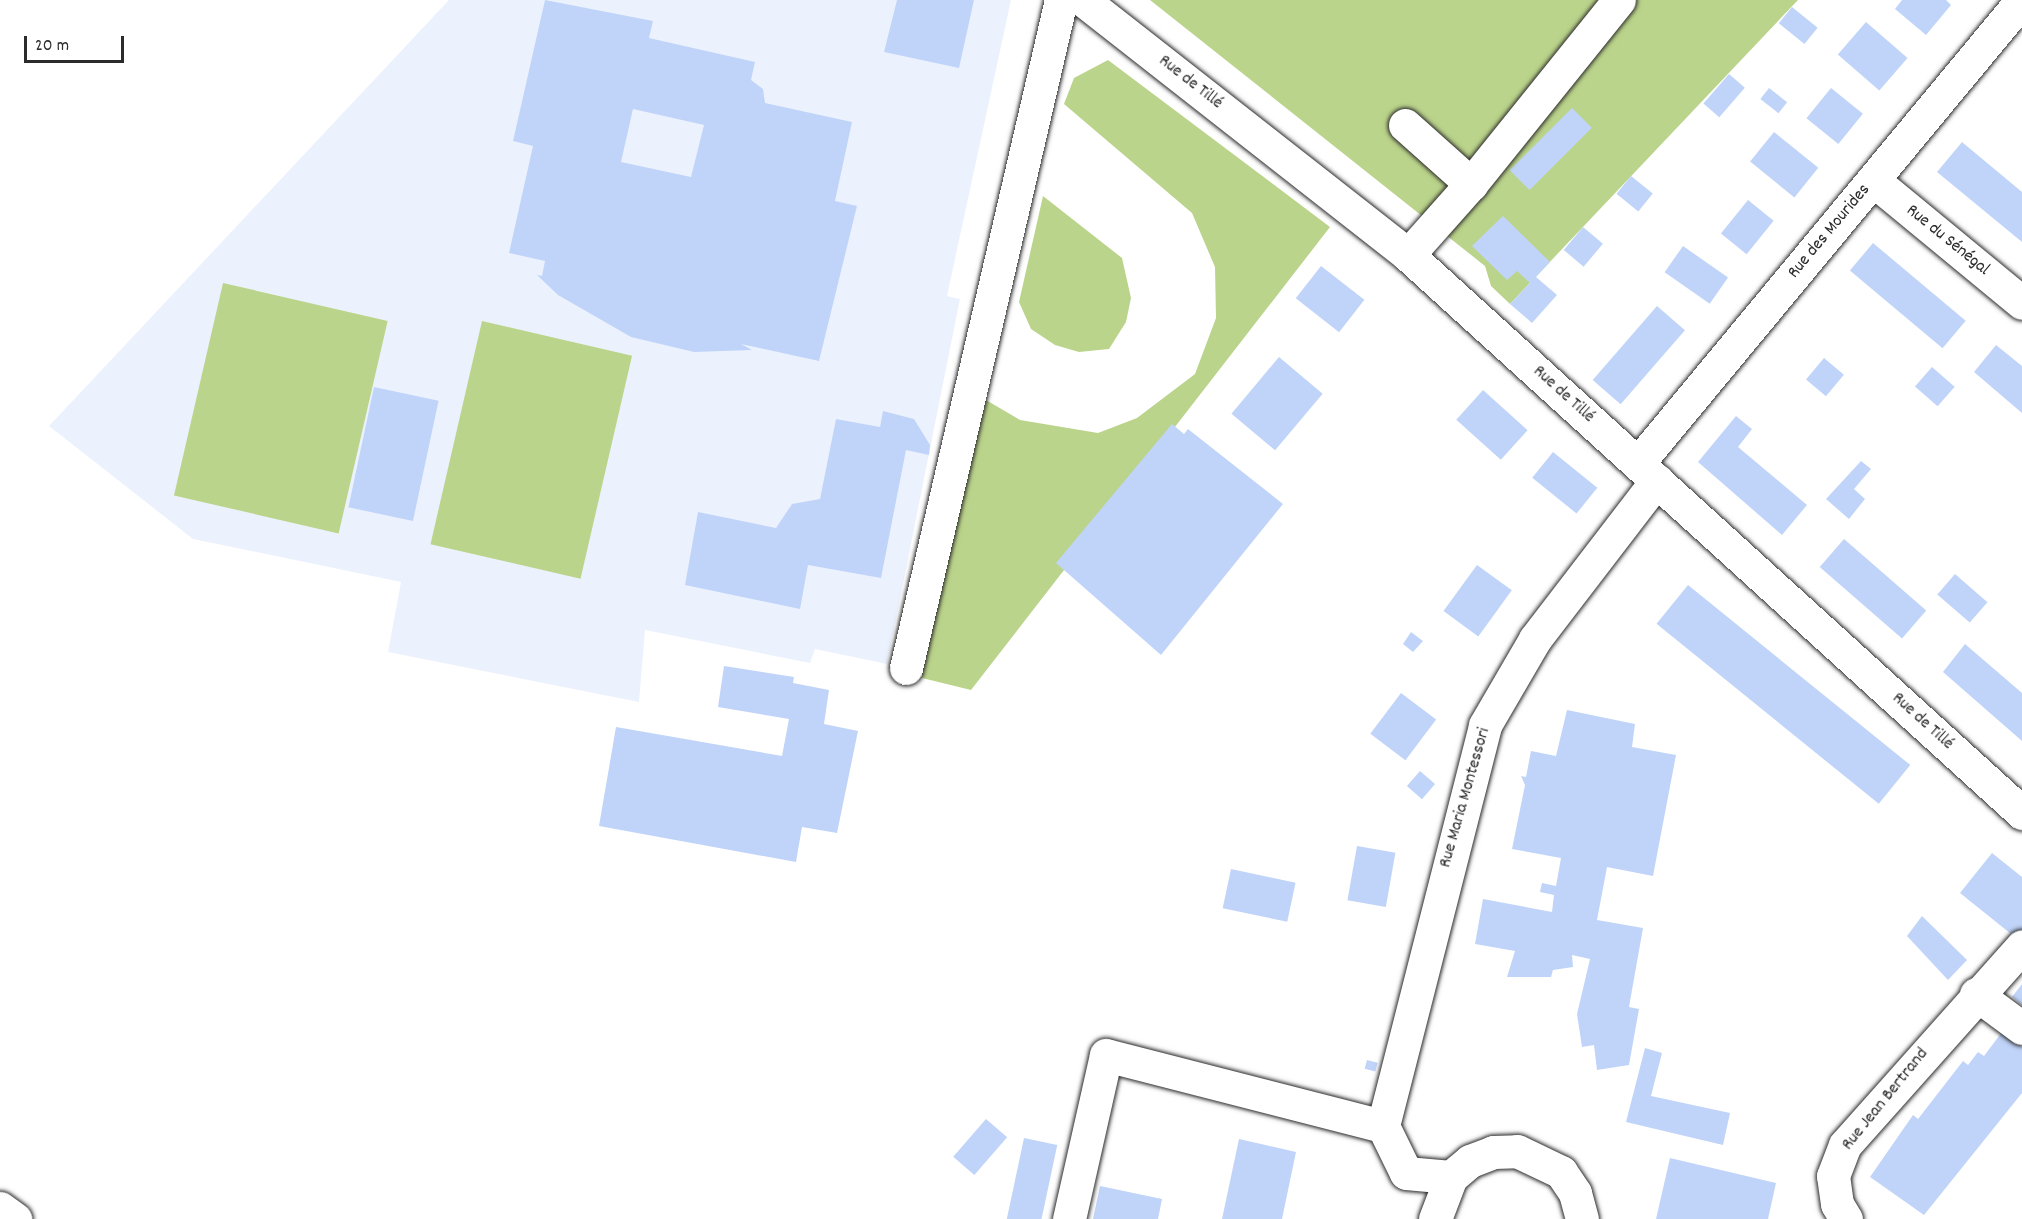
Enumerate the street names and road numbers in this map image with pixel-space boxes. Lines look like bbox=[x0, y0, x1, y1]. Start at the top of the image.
street label: Rue de Tillé bbox=[1153, 51, 1227, 115]
street label: Rue des Mourides bbox=[1784, 180, 1876, 284]
street label: Rue du Sénégal bbox=[1901, 201, 1993, 281]
street label: Rue de Tillé bbox=[1528, 362, 1598, 428]
street label: Rue de Tillé bbox=[1887, 689, 1957, 755]
street label: Rue Maria Montessori bbox=[1436, 725, 1496, 871]
street label: Rue Jean Bertrand bbox=[1838, 1044, 1934, 1156]

